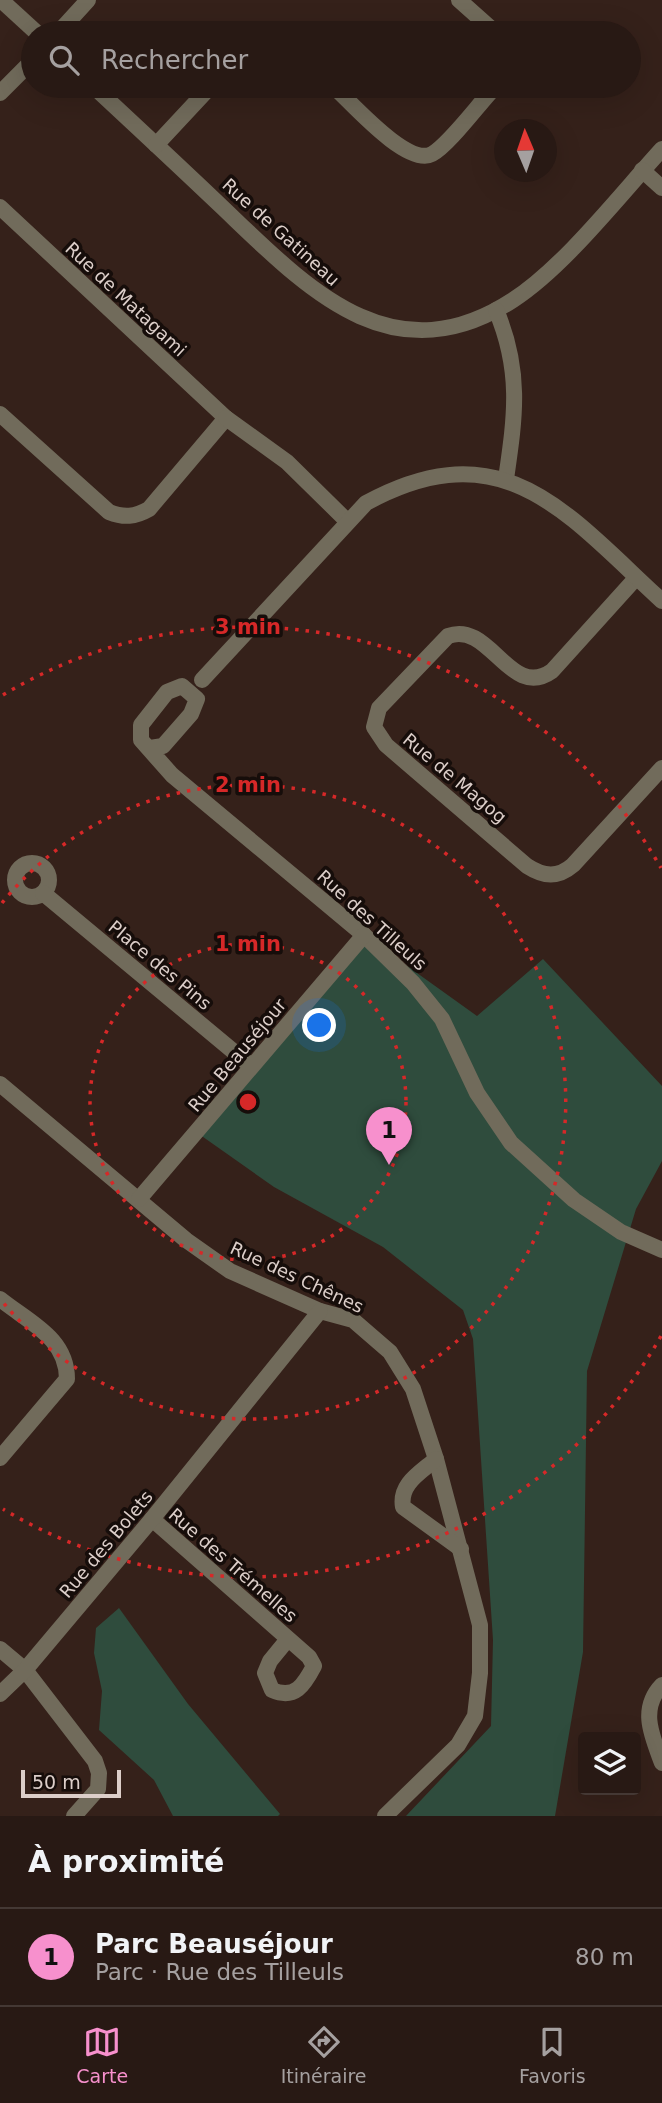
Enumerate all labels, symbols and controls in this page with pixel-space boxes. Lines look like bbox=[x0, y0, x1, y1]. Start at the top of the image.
search box bbox=[21, 21, 641, 98]
icon: search bbox=[45, 41, 83, 79]
text: Rechercher bbox=[101, 45, 248, 75]
north arrow bbox=[494, 119, 557, 182]
street label: Rue de Gatineau bbox=[218, 174, 344, 290]
street label: Rue de Matagami bbox=[61, 238, 191, 360]
text: 3 min bbox=[215, 615, 281, 639]
street label: Rue de Magog bbox=[399, 729, 511, 827]
text: 2 min bbox=[215, 773, 281, 797]
street label: Rue des Tilleuls bbox=[313, 865, 431, 975]
street label: Place des Pins bbox=[104, 916, 216, 1014]
text: 1 min bbox=[215, 932, 281, 956]
street label: Rue Beauséjour bbox=[184, 994, 291, 1116]
your location bbox=[302, 1008, 336, 1042]
centre of rings bbox=[236, 1090, 260, 1114]
pin: 1 bbox=[366, 1107, 412, 1165]
street label: Rue des Chênes bbox=[227, 1237, 367, 1317]
street label: Rue des Bolets bbox=[55, 1486, 157, 1602]
street label: Rue des Trémelles bbox=[165, 1504, 301, 1626]
map controls bbox=[578, 1732, 641, 1795]
button: layers bbox=[578, 1732, 641, 1795]
scale bar bbox=[21, 1767, 121, 1799]
text: 50 m bbox=[32, 1771, 81, 1793]
text: À proximité bbox=[28, 1844, 224, 1879]
text: Parc Beauséjour bbox=[95, 1929, 333, 1959]
text: 1 bbox=[43, 1944, 59, 1970]
text: 80 m bbox=[575, 1944, 634, 1970]
text: Parc · Rue des Tilleuls bbox=[95, 1959, 344, 1985]
tab: Carte bbox=[76, 2023, 128, 2087]
tab: Itinéraire bbox=[281, 2023, 367, 2087]
tab: Favoris bbox=[519, 2023, 586, 2087]

